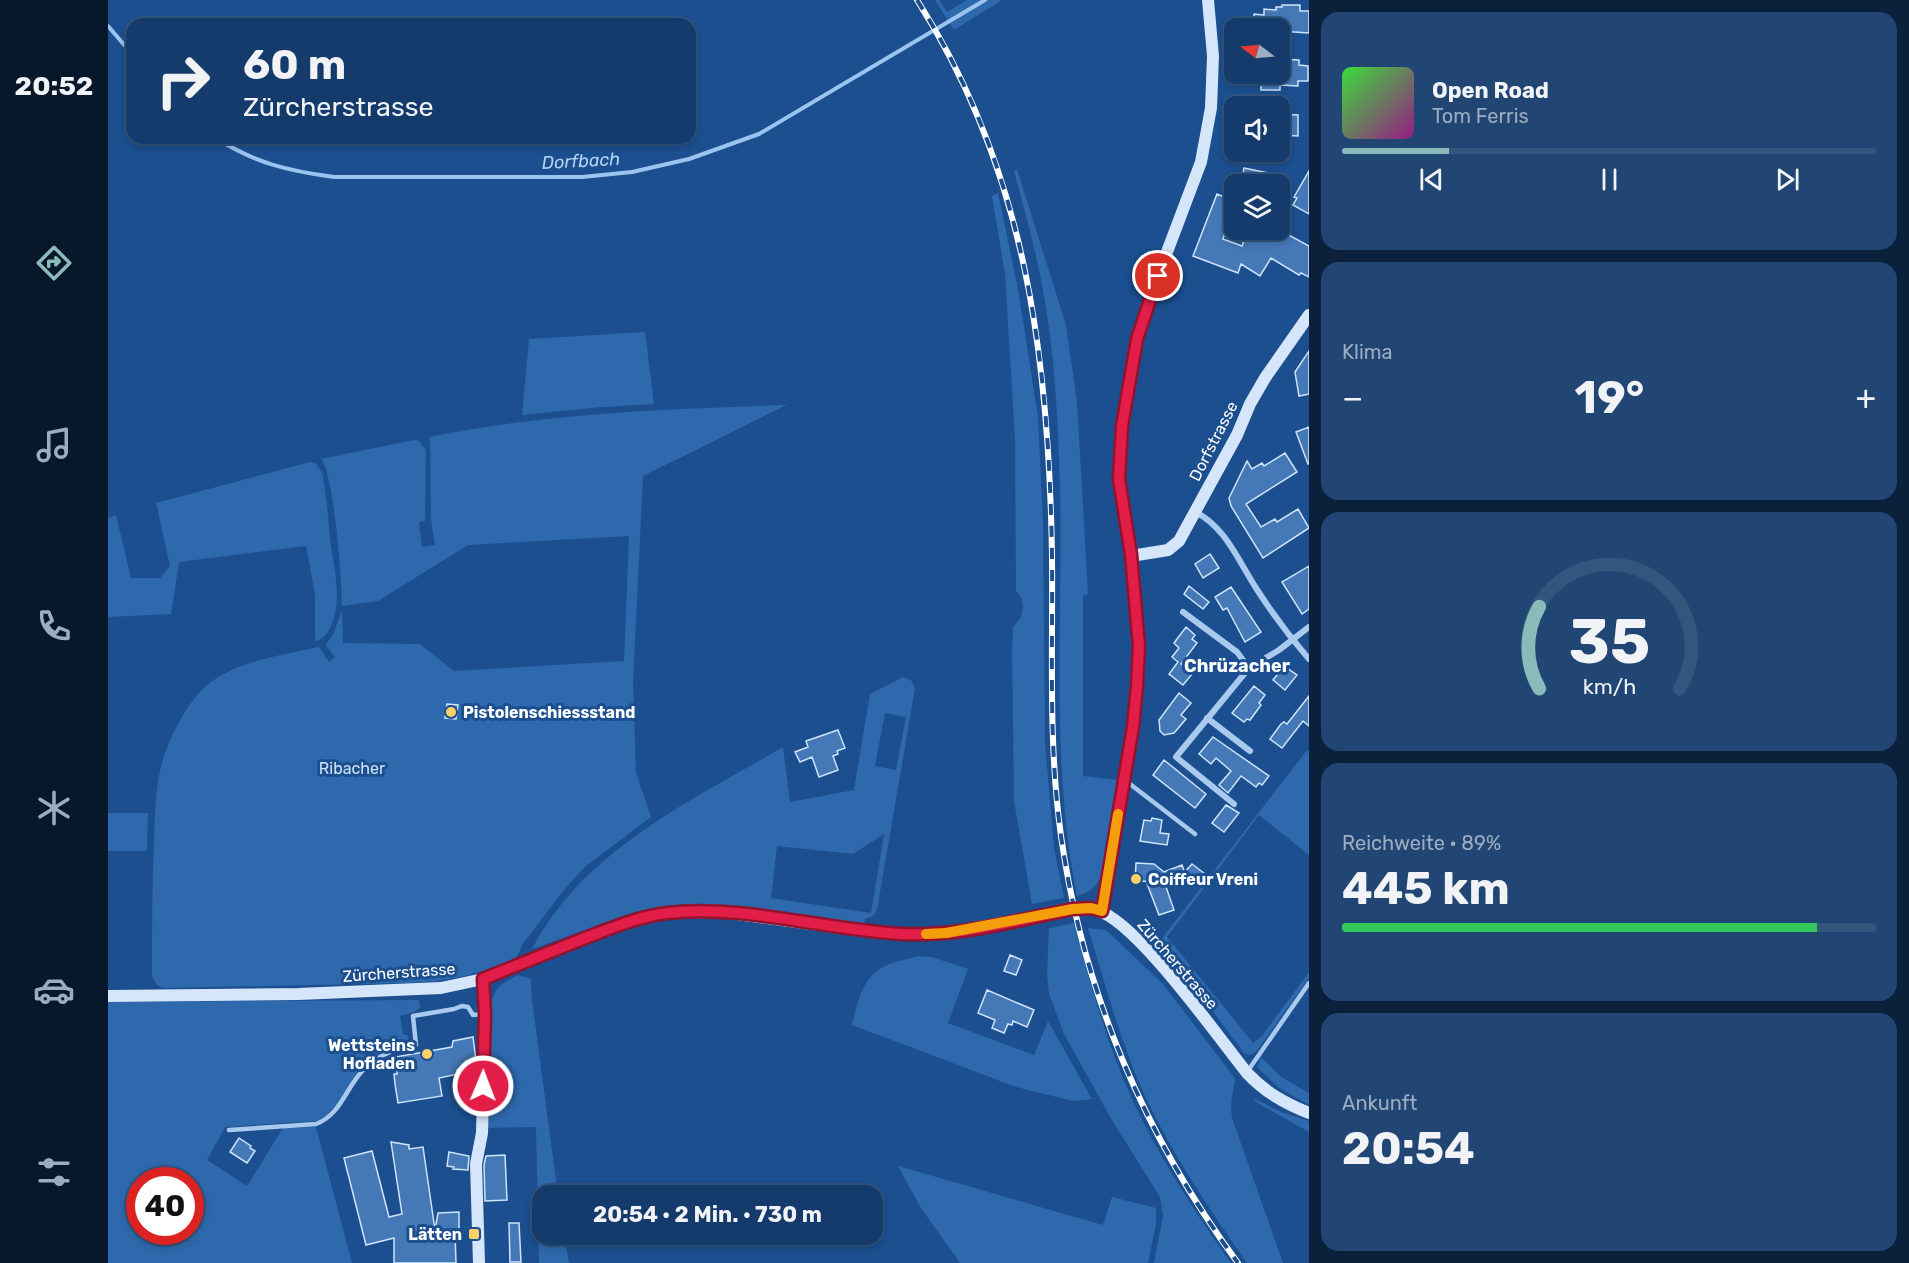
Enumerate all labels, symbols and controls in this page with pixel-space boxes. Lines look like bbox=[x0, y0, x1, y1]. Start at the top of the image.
north arrow bbox=[1224, 18, 1290, 84]
map controls bbox=[1224, 18, 1290, 240]
text: 60 m bbox=[243, 40, 346, 90]
icon: right bbox=[144, 42, 222, 120]
text: 20:52 bbox=[15, 70, 93, 102]
text: Open Road bbox=[1432, 77, 1549, 104]
text: Zürcherstrasse bbox=[243, 91, 434, 123]
button: sound bbox=[1224, 96, 1290, 162]
text: Tom Ferris bbox=[1432, 104, 1529, 128]
water label: Dorfbach bbox=[541, 148, 621, 174]
icon: previous bbox=[1415, 163, 1448, 196]
icon: pause bbox=[1593, 163, 1626, 196]
icon: next bbox=[1771, 163, 1804, 196]
button: layers bbox=[1224, 174, 1290, 240]
icon: directions bbox=[33, 242, 75, 284]
pin bbox=[1132, 250, 1183, 301]
icon: arrive bbox=[1141, 259, 1174, 292]
text: Klima bbox=[1342, 340, 1393, 364]
text: 19° bbox=[1575, 371, 1644, 424]
text: − bbox=[1342, 378, 1363, 417]
text: + bbox=[1855, 378, 1876, 417]
street label: Dorfstrasse bbox=[1185, 398, 1242, 484]
icon: music bbox=[33, 424, 75, 466]
icon: phone bbox=[33, 605, 75, 647]
text: 35 bbox=[1568, 605, 1650, 679]
district label: Chrüzacher bbox=[1184, 655, 1290, 677]
text: km/h bbox=[1582, 674, 1636, 699]
place label: Pistolenschiessstand bbox=[463, 703, 635, 722]
marker: Pistolenschiessstand bbox=[444, 705, 458, 719]
park label: Ribacher bbox=[319, 759, 385, 778]
icon: climate bbox=[33, 787, 75, 829]
text: Reichweite · 89% bbox=[1342, 831, 1501, 855]
text: 445 km bbox=[1342, 862, 1510, 915]
place label: Coiffeur Vreni bbox=[1148, 870, 1258, 889]
marker: Coiffeur Vreni bbox=[1129, 872, 1143, 886]
street label: Zürcherstrasse bbox=[1133, 915, 1222, 1013]
street label: Zürcherstrasse bbox=[342, 959, 456, 986]
icon: car bbox=[33, 969, 75, 1011]
place label: Wettsteins Hofladen bbox=[328, 1036, 415, 1073]
marker: Wettsteins Hofladen bbox=[420, 1047, 434, 1061]
position arrow bbox=[451, 1054, 515, 1118]
text: Ankunft bbox=[1342, 1091, 1417, 1115]
text: 20:54 bbox=[1342, 1122, 1475, 1175]
icon: filters bbox=[33, 1151, 75, 1193]
speed limit sign: 40 bbox=[126, 1167, 204, 1245]
text: 20:54 · 2 Min. · 730 m bbox=[593, 1201, 822, 1228]
place label: Lätten bbox=[408, 1225, 462, 1244]
marker: Lätten bbox=[467, 1227, 481, 1241]

